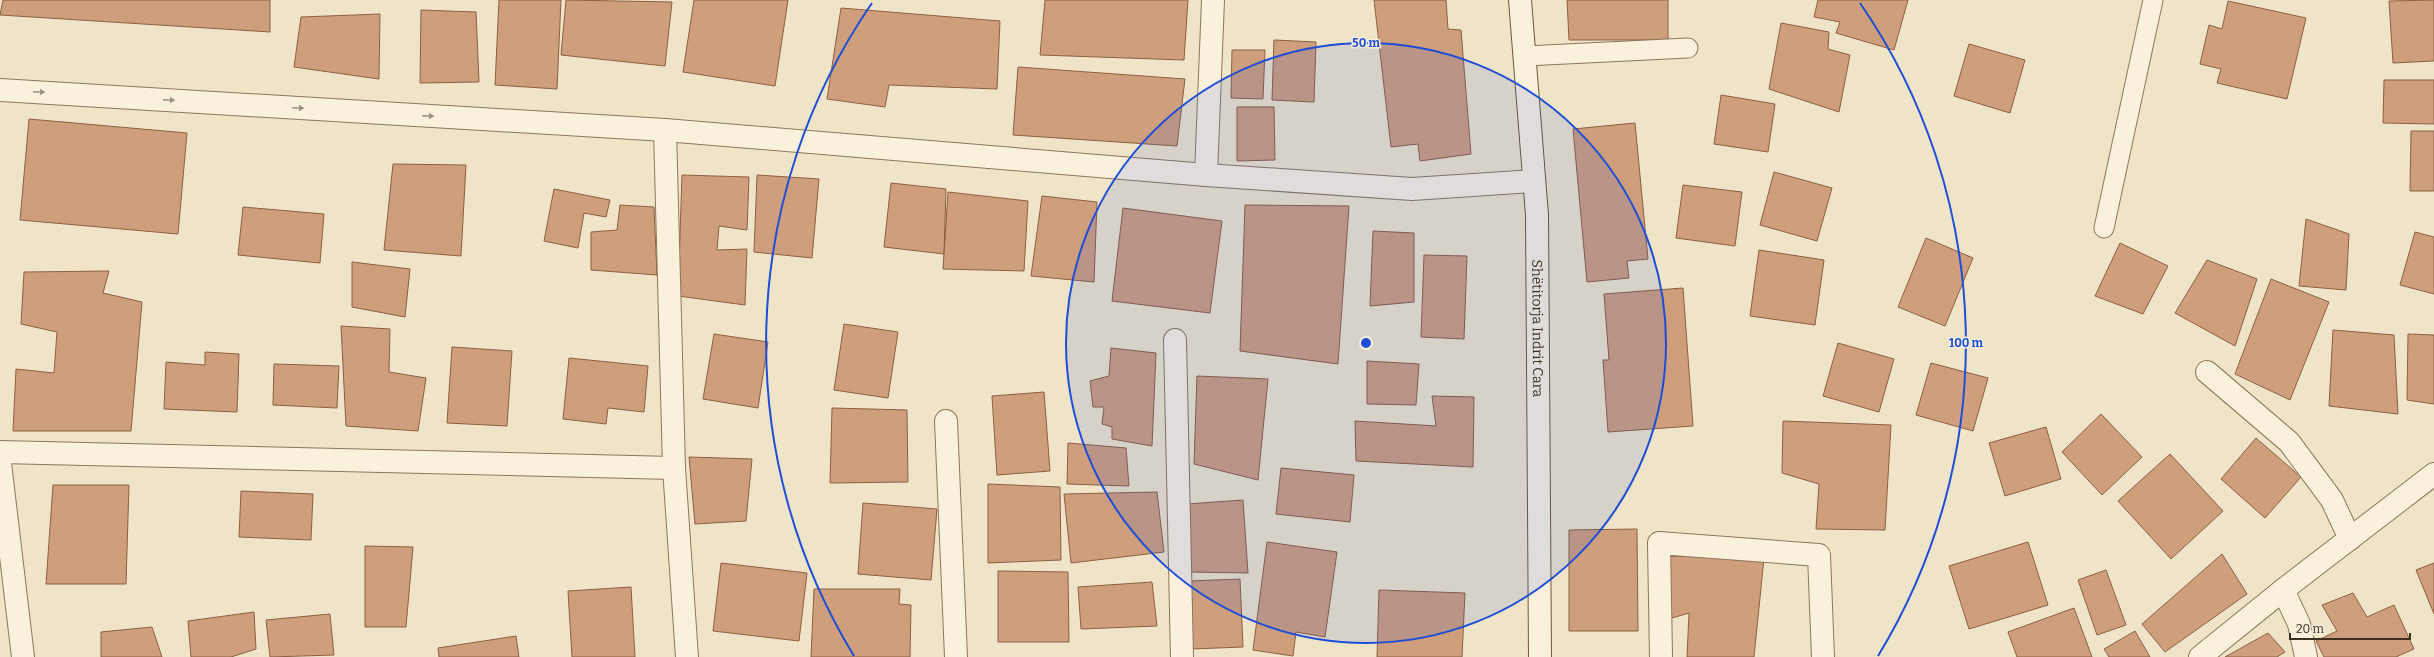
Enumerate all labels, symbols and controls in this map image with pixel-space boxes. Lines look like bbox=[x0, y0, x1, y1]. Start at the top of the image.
text: 50 m bbox=[1352, 36, 1380, 50]
one-way arrow bbox=[33, 89, 45, 96]
one-way arrow bbox=[163, 97, 175, 104]
one-way arrow bbox=[292, 105, 304, 112]
one-way arrow bbox=[422, 113, 435, 119]
street label: Shëtitorja Indrit Cara bbox=[1528, 259, 1546, 398]
centre of rings bbox=[1359, 336, 1373, 350]
text: 100 m bbox=[1949, 336, 1984, 350]
scale bar bbox=[2290, 615, 2410, 641]
text: 20 m bbox=[2296, 622, 2325, 636]

